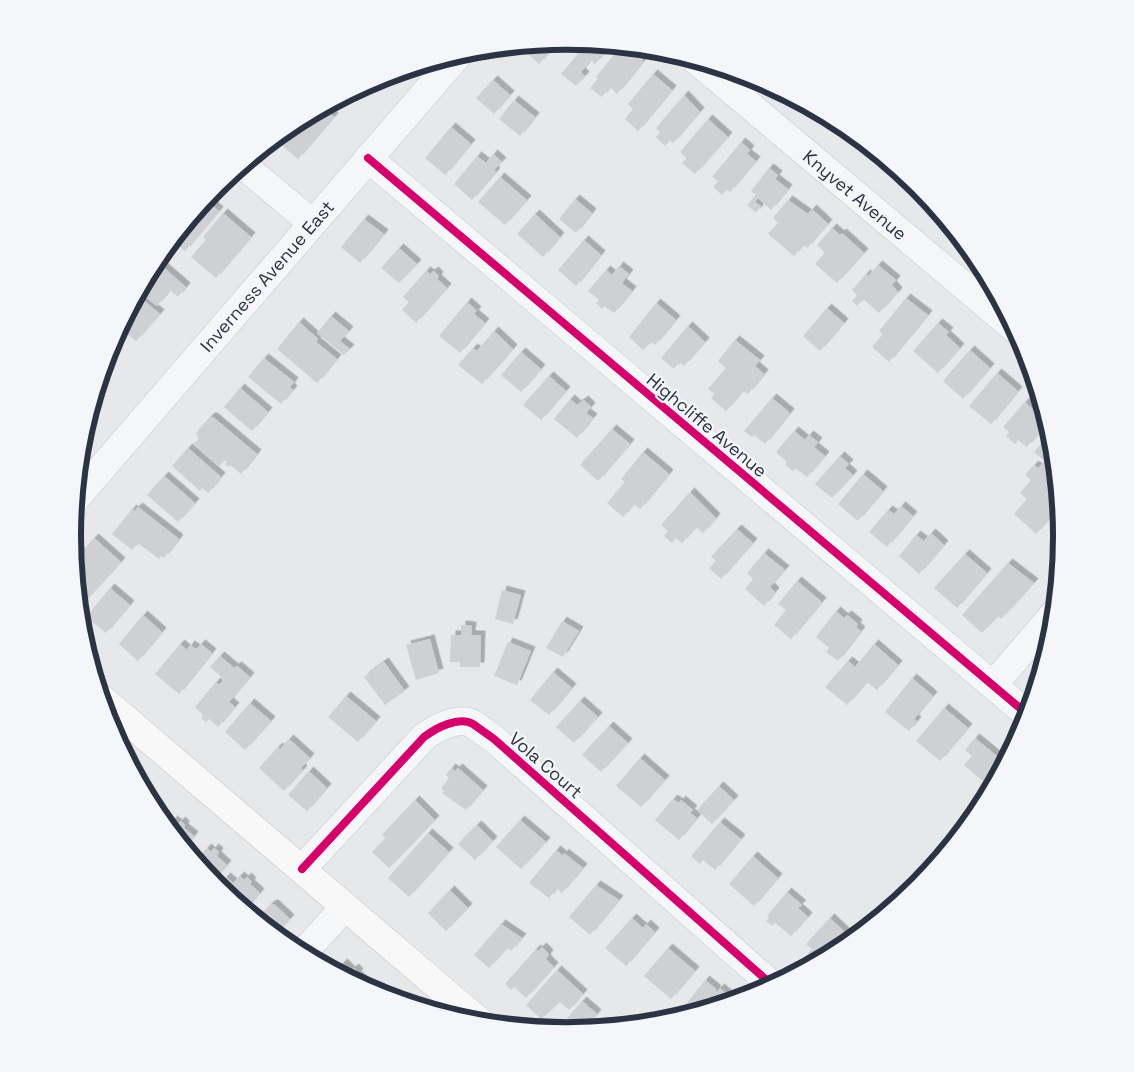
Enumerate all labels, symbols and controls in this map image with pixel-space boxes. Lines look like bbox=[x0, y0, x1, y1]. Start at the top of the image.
street label: Knyvet Avenue bbox=[798, 145, 912, 245]
street label: Inverness Avenue East bbox=[195, 196, 339, 356]
street label: Highcliffe Avenue bbox=[642, 368, 772, 482]
street label: Vola Court bbox=[505, 727, 587, 803]

